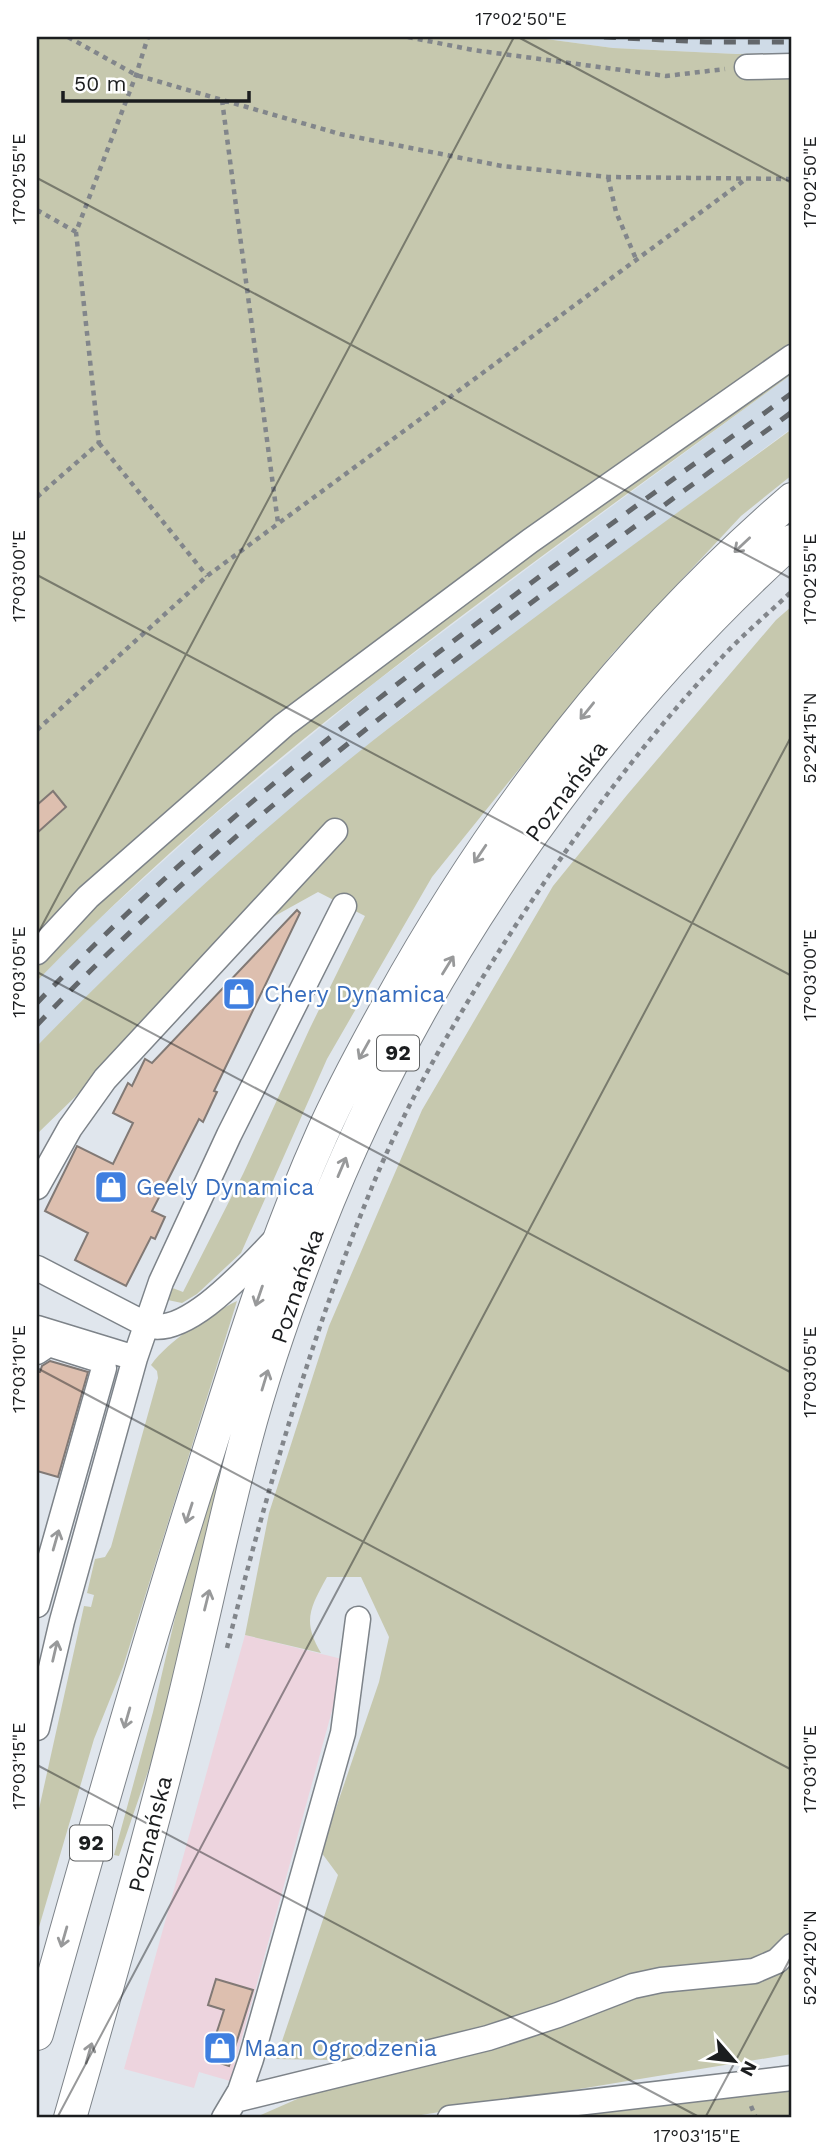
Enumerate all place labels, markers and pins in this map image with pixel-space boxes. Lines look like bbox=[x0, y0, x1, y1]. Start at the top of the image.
shop icon: Chery Dynamica bbox=[220, 975, 258, 1013]
place label: Chery Dynamica bbox=[264, 981, 445, 1008]
shop icon: Geely Dynamica bbox=[92, 1168, 130, 1206]
place label: Geely Dynamica bbox=[136, 1174, 314, 1201]
shop icon: Maan Ogrodzenia bbox=[201, 2029, 239, 2067]
place label: Maan Ogrodzenia bbox=[244, 2035, 437, 2062]

